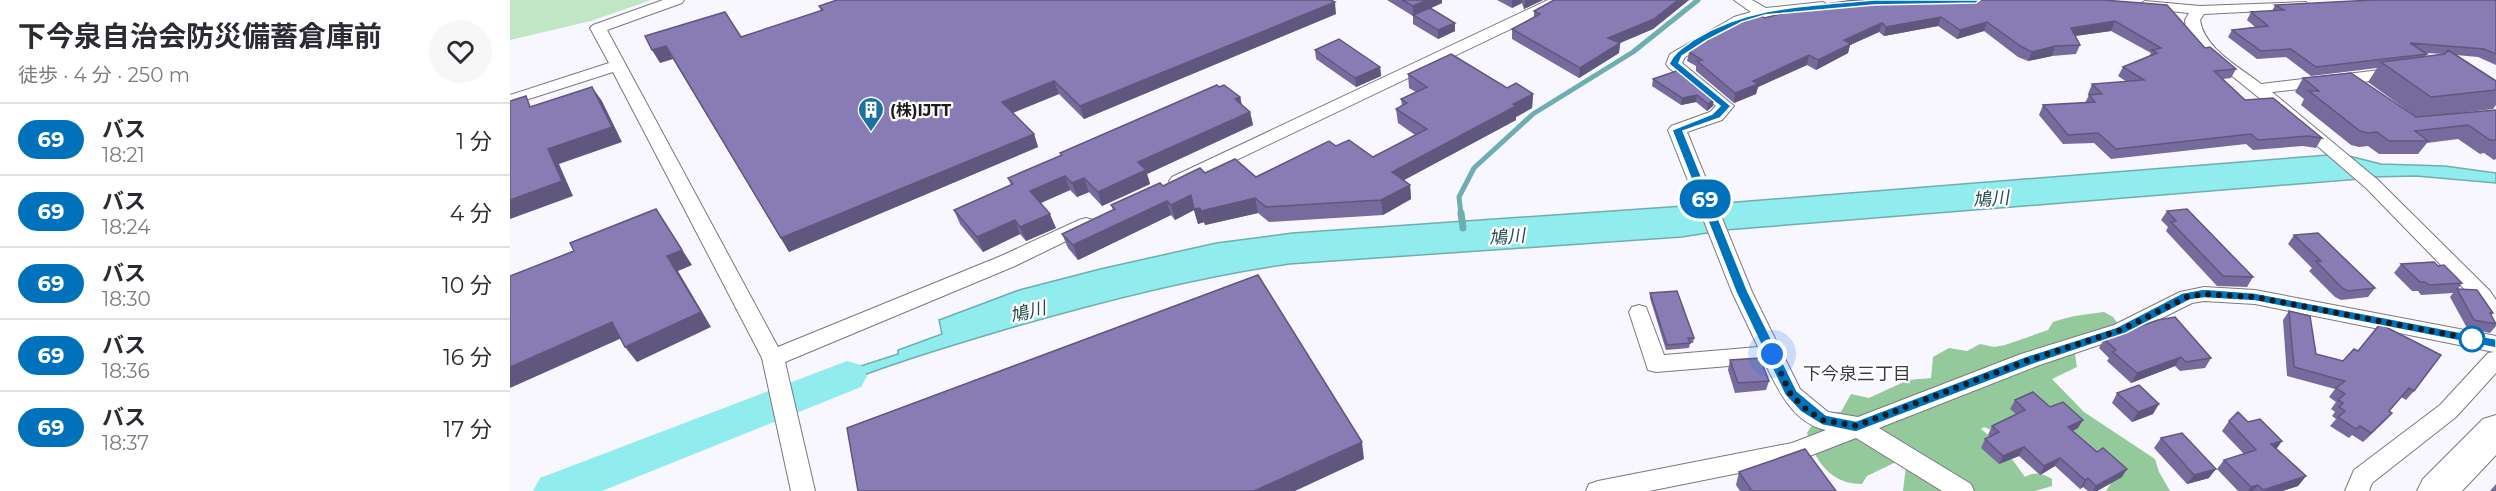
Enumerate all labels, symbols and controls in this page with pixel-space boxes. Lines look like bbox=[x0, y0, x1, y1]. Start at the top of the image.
text: 下今泉自治会防災備蓄倉庫前 bbox=[18, 19, 382, 53]
button: heart bbox=[429, 20, 492, 83]
text: 徒歩 · 4 分 · 250 m bbox=[18, 63, 190, 87]
building icon: (株)IJTT bbox=[856, 95, 886, 133]
place label: (株)IJTT bbox=[890, 101, 951, 120]
text: バス bbox=[102, 116, 146, 143]
text: 69 bbox=[38, 127, 64, 152]
text: 1 分 bbox=[456, 128, 492, 155]
text: 18:21 bbox=[102, 143, 145, 167]
line badge: 69 bbox=[1678, 180, 1732, 218]
water label: 鳩川 bbox=[1972, 186, 2012, 212]
text: 69 bbox=[1692, 187, 1718, 212]
text: バス bbox=[102, 188, 146, 215]
text: 69 bbox=[38, 199, 64, 224]
text: 4 分 bbox=[450, 200, 492, 227]
text: 18:24 bbox=[102, 215, 150, 239]
water label: 鳩川 bbox=[1488, 224, 1528, 250]
text: バス bbox=[102, 260, 146, 287]
text: 69 bbox=[38, 271, 64, 296]
text: 10 分 bbox=[442, 272, 492, 299]
text: 18:30 bbox=[102, 287, 151, 311]
water label: 鳩川 bbox=[1008, 296, 1050, 327]
unlabelled marker bbox=[2459, 326, 2485, 352]
text: バス bbox=[102, 332, 146, 359]
your location bbox=[1757, 339, 1787, 369]
text: 69 bbox=[38, 343, 64, 368]
text: 16 分 bbox=[443, 344, 492, 371]
text: 18:36 bbox=[102, 359, 150, 383]
district label: 下今泉三丁目 bbox=[1803, 363, 1911, 385]
text: バス bbox=[102, 404, 146, 431]
text: 69 bbox=[38, 415, 64, 440]
text: 17 分 bbox=[443, 416, 492, 443]
text: 18:37 bbox=[102, 431, 149, 455]

